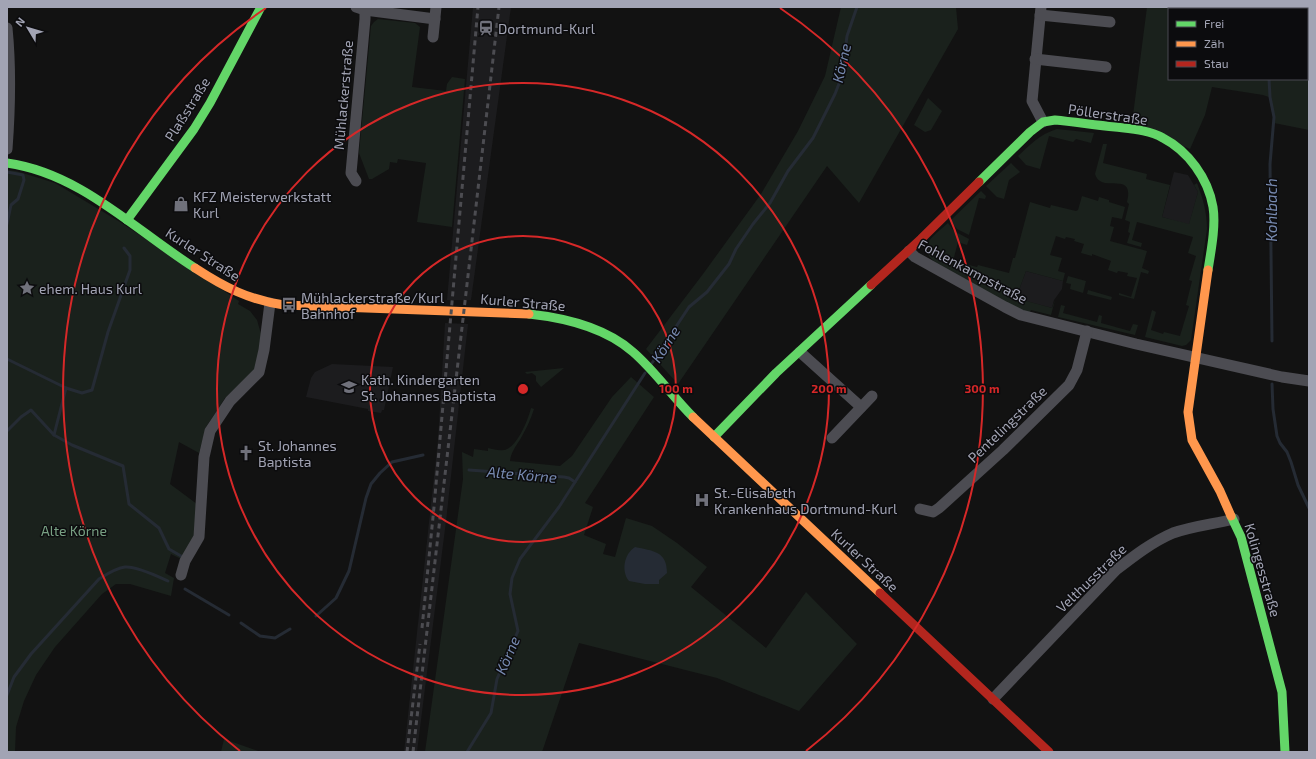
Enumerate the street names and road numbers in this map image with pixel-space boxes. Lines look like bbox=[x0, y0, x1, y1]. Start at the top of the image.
street label: Mühlackerstraße bbox=[330, 40, 356, 150]
street label: Plaßstraße bbox=[161, 74, 213, 144]
street label: Pöllerstraße bbox=[1067, 100, 1149, 128]
street label: Kurler Straße bbox=[163, 224, 243, 284]
street label: Fohlenkampstraße bbox=[916, 235, 1030, 307]
street label: Kurler Straße bbox=[480, 290, 566, 314]
street label: Pentelingstraße bbox=[964, 382, 1050, 466]
street label: Kolingesstraße bbox=[1241, 521, 1285, 619]
street label: Kurler Straße bbox=[828, 525, 902, 595]
street label: Velthusstraße bbox=[1052, 540, 1130, 616]

